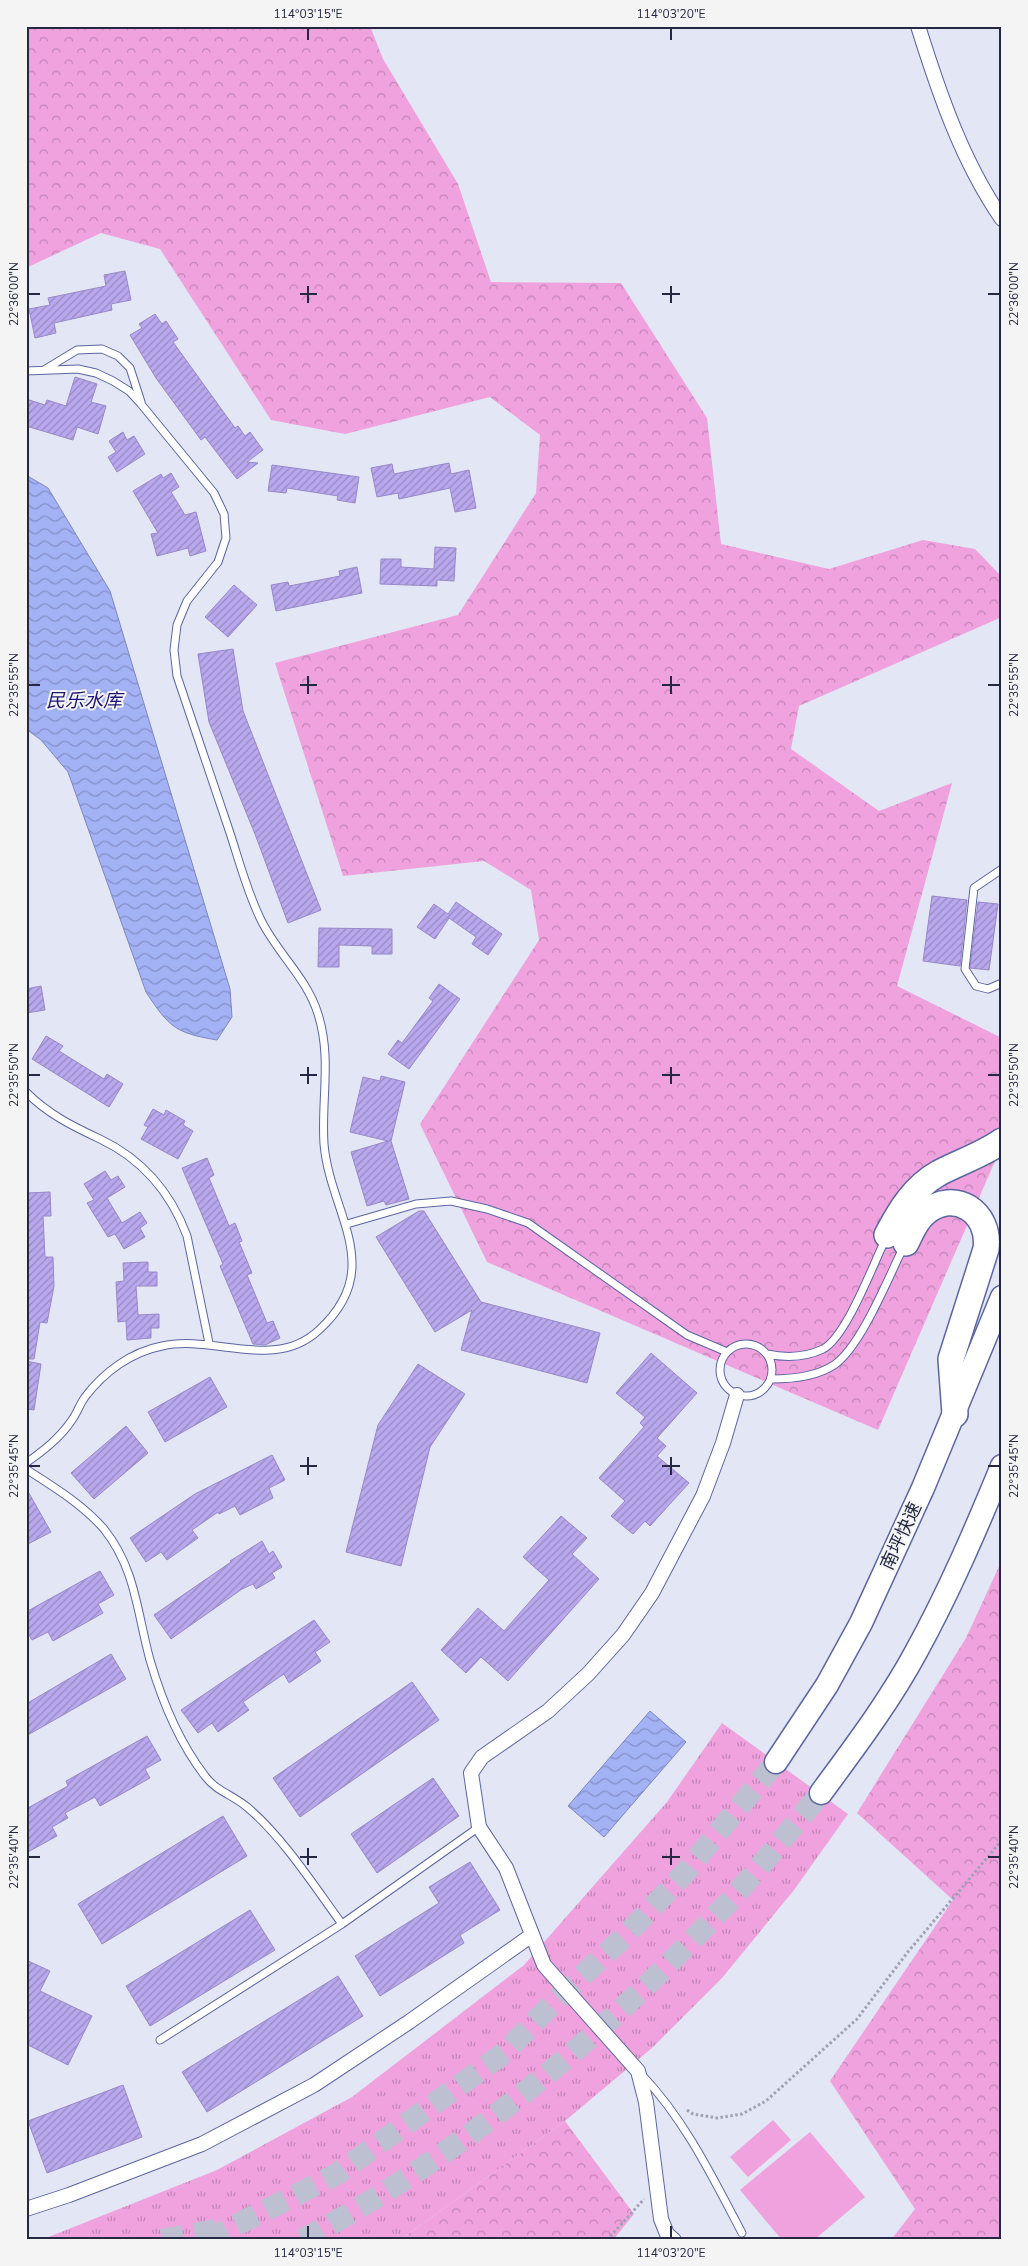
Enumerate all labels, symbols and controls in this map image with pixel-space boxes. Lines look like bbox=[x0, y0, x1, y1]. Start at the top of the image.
text: 114°03'15"E bbox=[273, 6, 343, 22]
text: 114°03'20"E bbox=[636, 6, 706, 22]
text: 22°36'00"N bbox=[6, 262, 22, 326]
text: 22°36'00"N bbox=[1006, 262, 1022, 326]
text: 22°35'55"N bbox=[6, 653, 22, 717]
text: 22°35'55"N bbox=[1006, 653, 1022, 717]
water label: 民乐水库 bbox=[46, 688, 125, 714]
text: 22°35'50"N bbox=[6, 1043, 22, 1107]
text: 22°35'50"N bbox=[1006, 1043, 1022, 1107]
text: 22°35'45"N bbox=[6, 1434, 22, 1498]
text: 22°35'45"N bbox=[1006, 1434, 1022, 1498]
street label: 南坪快速 bbox=[875, 1498, 927, 1574]
text: 22°35'40"N bbox=[6, 1825, 22, 1889]
text: 22°35'40"N bbox=[1006, 1825, 1022, 1889]
text: 114°03'15"E bbox=[273, 2245, 343, 2261]
text: 114°03'20"E bbox=[636, 2245, 706, 2261]

